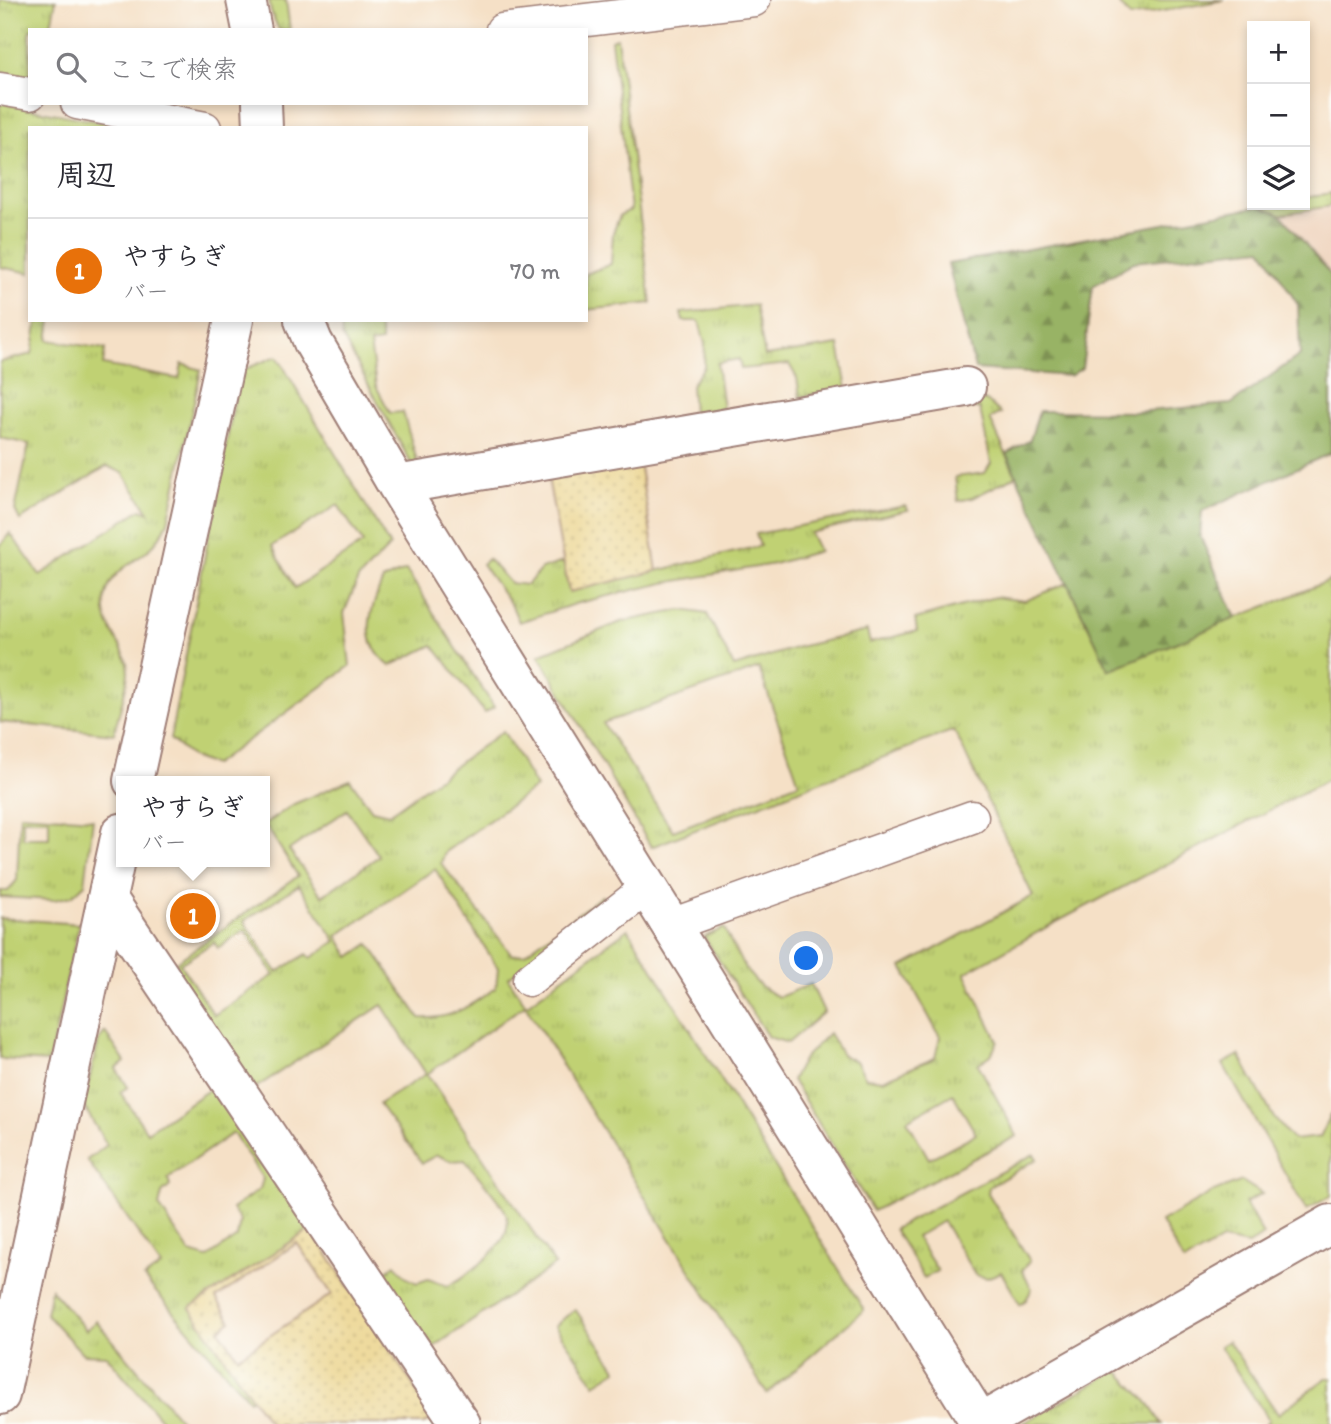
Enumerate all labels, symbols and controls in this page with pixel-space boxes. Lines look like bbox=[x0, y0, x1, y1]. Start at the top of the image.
map controls bbox=[1247, 21, 1310, 210]
button: + bbox=[1247, 21, 1310, 84]
search box bbox=[28, 28, 588, 105]
icon: search bbox=[52, 48, 90, 86]
text: ここで検索 bbox=[108, 53, 238, 85]
button: − bbox=[1247, 84, 1310, 147]
button: layers bbox=[1247, 147, 1310, 210]
text: 周辺 bbox=[56, 156, 116, 193]
text: やすらぎ bbox=[123, 240, 227, 272]
text: 1 bbox=[74, 257, 84, 285]
text: 70 m bbox=[510, 257, 560, 285]
text: バー bbox=[123, 277, 169, 305]
popup bbox=[116, 776, 270, 867]
text: やすらぎ bbox=[141, 791, 245, 823]
text: バー bbox=[141, 828, 187, 856]
pin: 1 bbox=[170, 890, 216, 942]
your location bbox=[789, 941, 823, 975]

